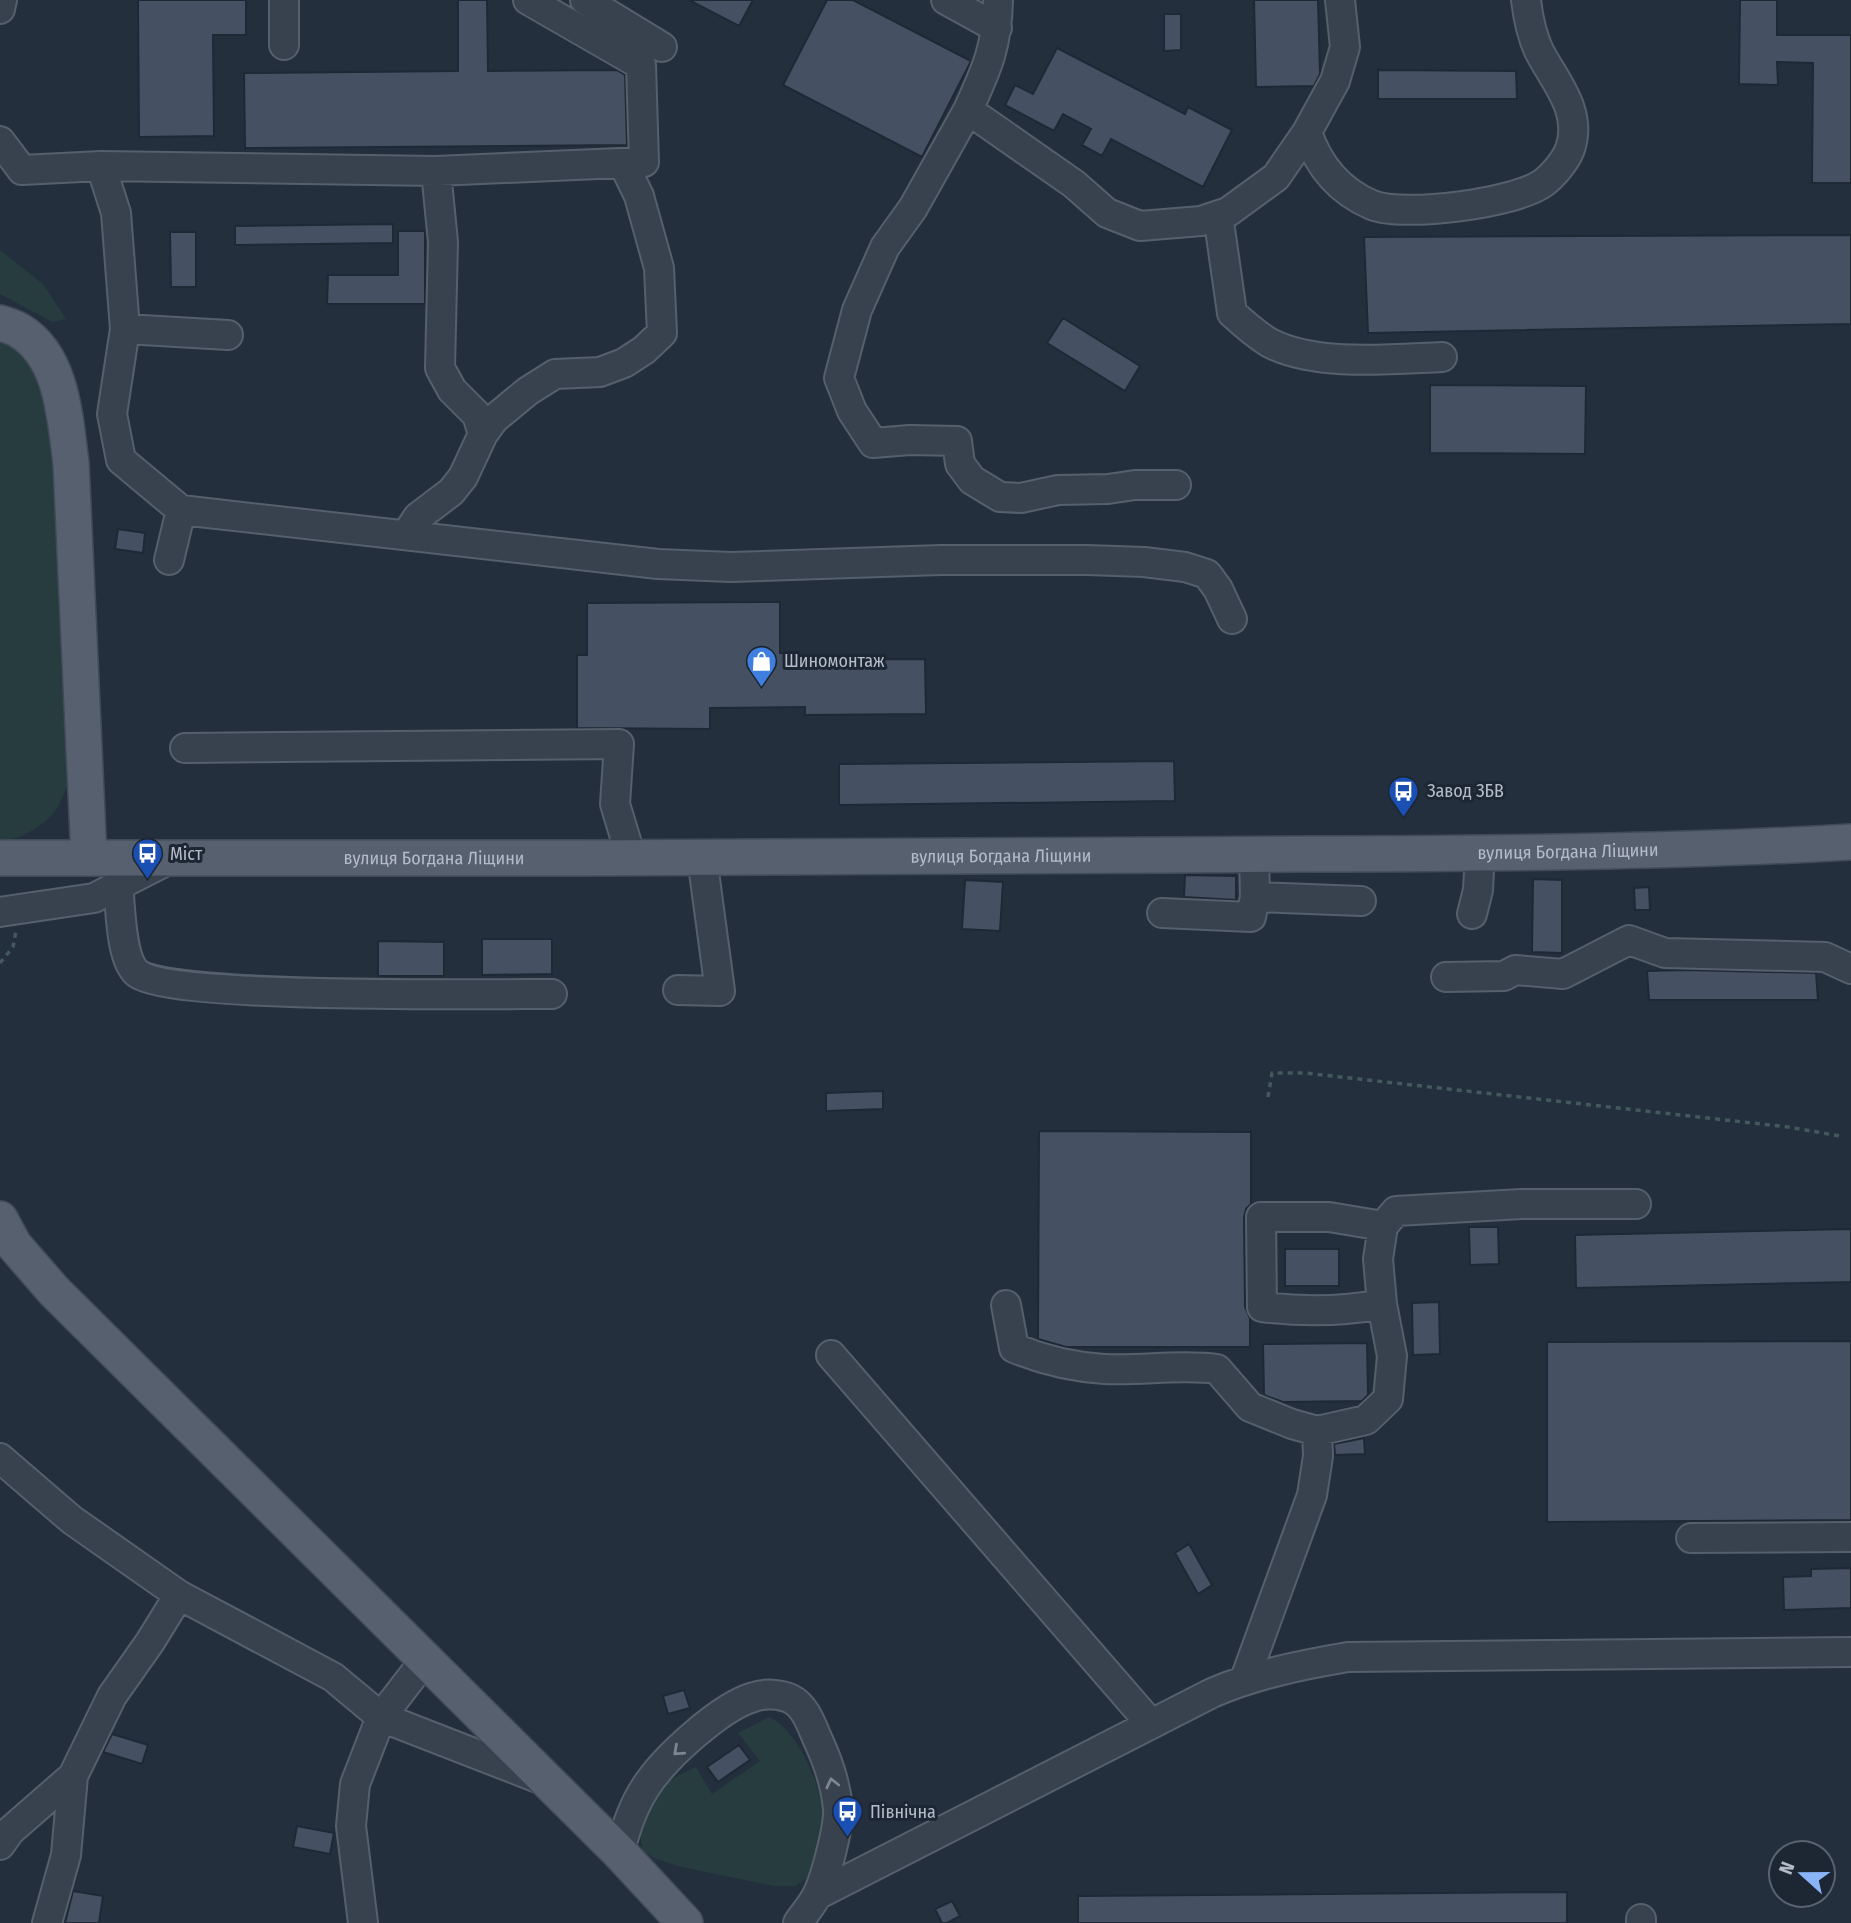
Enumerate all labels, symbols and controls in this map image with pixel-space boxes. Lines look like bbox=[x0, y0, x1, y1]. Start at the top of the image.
shop icon: Шиномонтаж bbox=[744, 644, 778, 688]
place label: Шиномонтаж bbox=[784, 650, 885, 672]
bus stop icon: Завод ЗБВ bbox=[1387, 774, 1421, 818]
place label: Завод ЗБВ bbox=[1427, 780, 1504, 802]
bus stop icon: Міст bbox=[130, 837, 164, 881]
street label: вулиця Богдана Ліщини bbox=[1477, 839, 1659, 864]
place label: Міст bbox=[170, 843, 203, 865]
street label: вулиця Богдана Ліщини bbox=[910, 845, 1092, 868]
street label: вулиця Богдана Ліщини bbox=[344, 847, 525, 869]
one-way arrow bbox=[673, 1743, 686, 1755]
one-way arrow bbox=[826, 1777, 840, 1789]
bus stop icon: Північна bbox=[830, 1795, 864, 1839]
place label: Північна bbox=[870, 1801, 936, 1823]
north arrow bbox=[1767, 1839, 1837, 1909]
text: N bbox=[1774, 1859, 1799, 1878]

